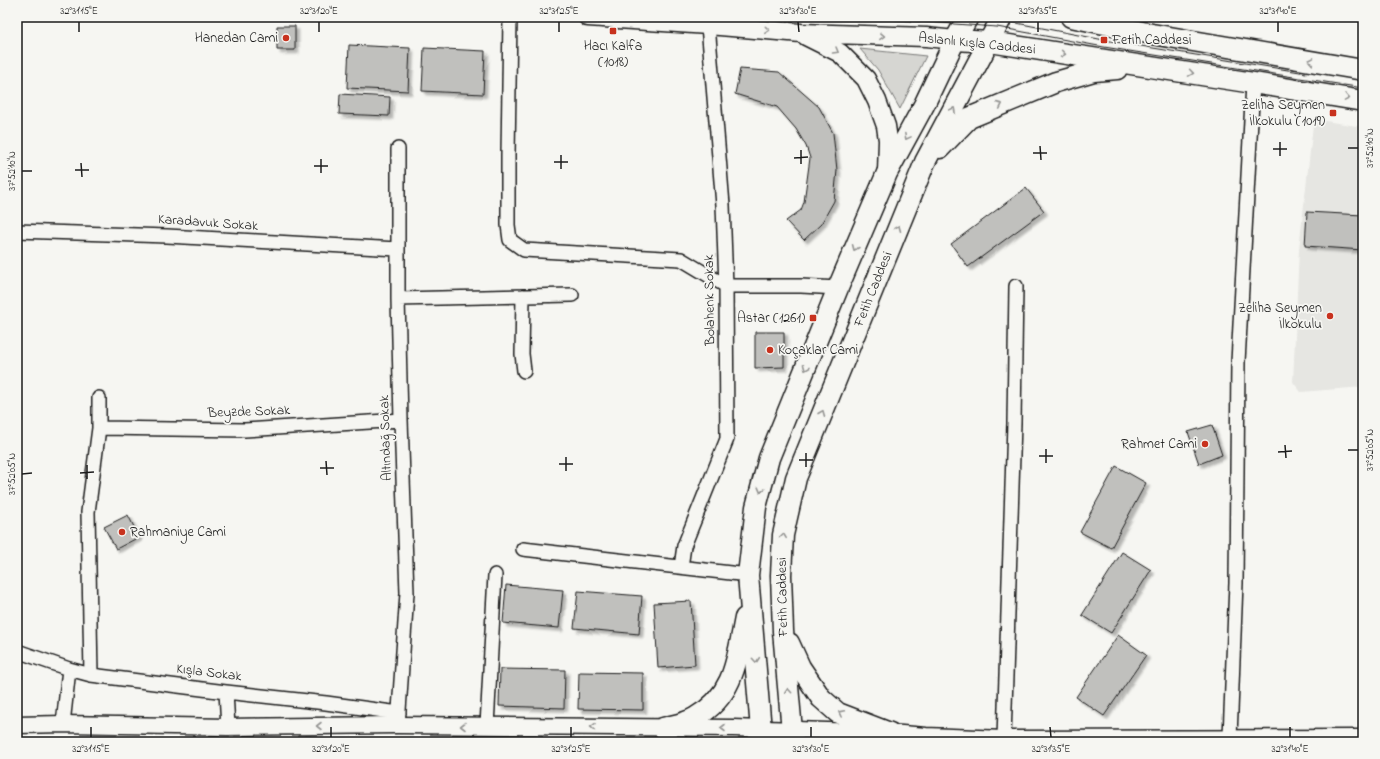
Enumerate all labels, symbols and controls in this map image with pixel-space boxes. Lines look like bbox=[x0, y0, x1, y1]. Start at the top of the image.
text: 32°31'15"E bbox=[60, 4, 98, 19]
text: 32°31'20"E bbox=[300, 4, 338, 19]
text: 32°31'25"E bbox=[539, 4, 579, 19]
text: 32°31'30"E bbox=[780, 4, 817, 19]
text: 32°31'35"E bbox=[1019, 4, 1057, 19]
text: 32°31'40"E bbox=[1260, 4, 1296, 19]
one-way arrow bbox=[764, 25, 770, 34]
marker: Hacı Kalfa (1018) bbox=[608, 26, 618, 36]
street label: Aslanlı Kışla Caddesi bbox=[917, 27, 1037, 61]
place label: Hanedan Cami bbox=[195, 28, 278, 49]
place label: Fetih Caddesi bbox=[1111, 30, 1192, 51]
one-way arrow bbox=[879, 32, 885, 40]
marker: Hanedan Cami bbox=[281, 33, 291, 43]
marker: Fetih Caddesi bbox=[1099, 35, 1109, 45]
place label: Hacı Kalfa (1018) bbox=[584, 36, 642, 73]
one-way arrow bbox=[832, 47, 839, 54]
one-way arrow bbox=[1060, 49, 1066, 58]
one-way arrow bbox=[1308, 57, 1314, 66]
one-way arrow bbox=[1188, 68, 1194, 77]
one-way arrow bbox=[1344, 94, 1350, 102]
place label: Zeliha Seymen İlkokulu (1019) bbox=[1241, 95, 1325, 132]
one-way arrow bbox=[995, 102, 1003, 110]
one-way arrow bbox=[948, 107, 956, 114]
marker: Zeliha Seymen İlkokulu (1019) bbox=[1328, 108, 1338, 118]
text: 37°52'10"N bbox=[1363, 128, 1378, 168]
one-way arrow bbox=[904, 133, 912, 141]
text: 37°52'10"N bbox=[5, 151, 20, 191]
street label: Karadavuk Sokak bbox=[157, 209, 260, 237]
one-way arrow bbox=[894, 224, 902, 231]
one-way arrow bbox=[852, 243, 860, 251]
street label: Fetih Caddesi bbox=[848, 248, 898, 331]
street label: Bolahenk Sokak bbox=[699, 253, 721, 347]
place label: Zeliha Seymen İlkokulu bbox=[1238, 298, 1322, 335]
place label: Astar (1261) bbox=[737, 308, 805, 329]
marker: Zeliha Seymen İlkokulu bbox=[1325, 311, 1335, 321]
marker: Astar (1261) bbox=[808, 313, 818, 323]
place label: Koçaklar Cami bbox=[778, 340, 858, 361]
marker: Koçaklar Cami bbox=[765, 345, 775, 355]
one-way arrow bbox=[802, 364, 810, 371]
street label: Altındağ Sokak bbox=[374, 394, 399, 481]
street label: Beyzde Sokak bbox=[206, 400, 292, 425]
one-way arrow bbox=[818, 409, 826, 416]
text: 37°52'05"N bbox=[1363, 429, 1378, 471]
place label: Rahmet Cami bbox=[1121, 434, 1197, 455]
marker: Rahmet Cami bbox=[1200, 439, 1210, 449]
text: 37°52'05"N bbox=[5, 453, 20, 495]
one-way arrow bbox=[757, 486, 766, 493]
place label: Rahmaniye Cami bbox=[130, 522, 226, 544]
marker: Rahmaniye Cami bbox=[117, 527, 127, 537]
one-way arrow bbox=[779, 533, 788, 539]
street label: Fetih Caddesi bbox=[772, 557, 794, 638]
one-way arrow bbox=[751, 657, 760, 663]
street label: Kışla Sokak bbox=[175, 659, 244, 688]
one-way arrow bbox=[784, 688, 793, 694]
one-way arrow bbox=[838, 710, 845, 718]
one-way arrow bbox=[316, 722, 322, 730]
one-way arrow bbox=[460, 722, 466, 730]
one-way arrow bbox=[590, 723, 596, 731]
one-way arrow bbox=[720, 724, 726, 732]
text: 32°31'15"E bbox=[72, 742, 110, 757]
text: 32°31'20"E bbox=[312, 742, 350, 757]
text: 32°31'25"E bbox=[551, 742, 591, 757]
text: 32°31'30"E bbox=[793, 742, 830, 757]
text: 32°31'35"E bbox=[1032, 742, 1070, 757]
text: 32°31'40"E bbox=[1272, 742, 1308, 757]

